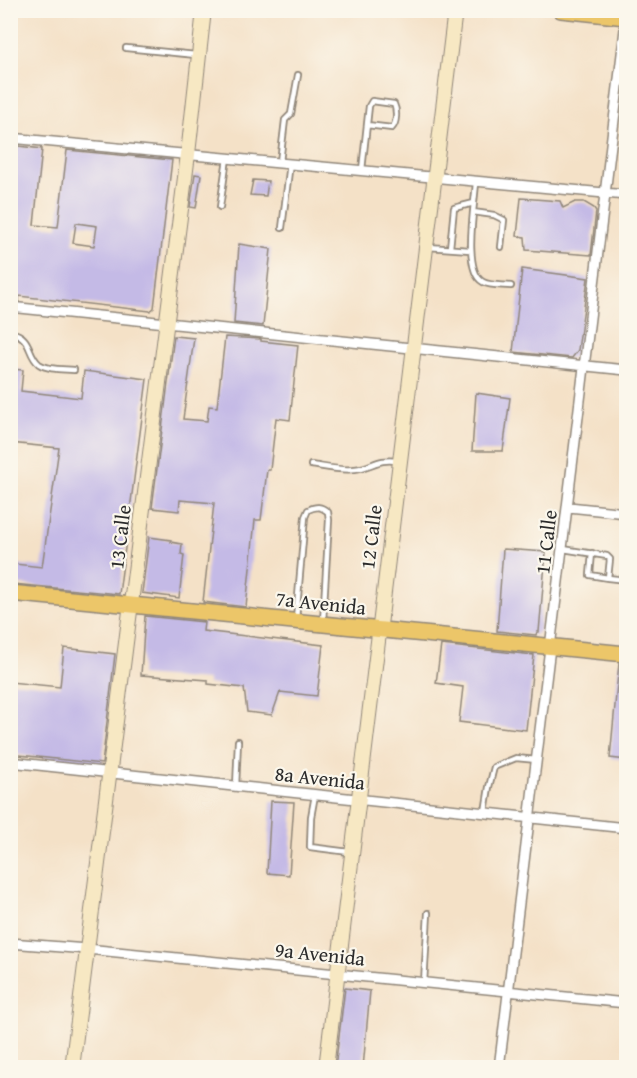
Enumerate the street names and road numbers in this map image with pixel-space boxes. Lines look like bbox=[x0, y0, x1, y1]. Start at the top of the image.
street label: 13 Calle bbox=[101, 503, 138, 571]
street label: 12 Calle bbox=[352, 503, 389, 571]
street label: 11 Calle bbox=[527, 508, 564, 576]
street label: 7a Avenida bbox=[275, 583, 368, 622]
street label: 8a Avenida bbox=[274, 758, 367, 797]
street label: 9a Avenida bbox=[274, 934, 367, 973]

